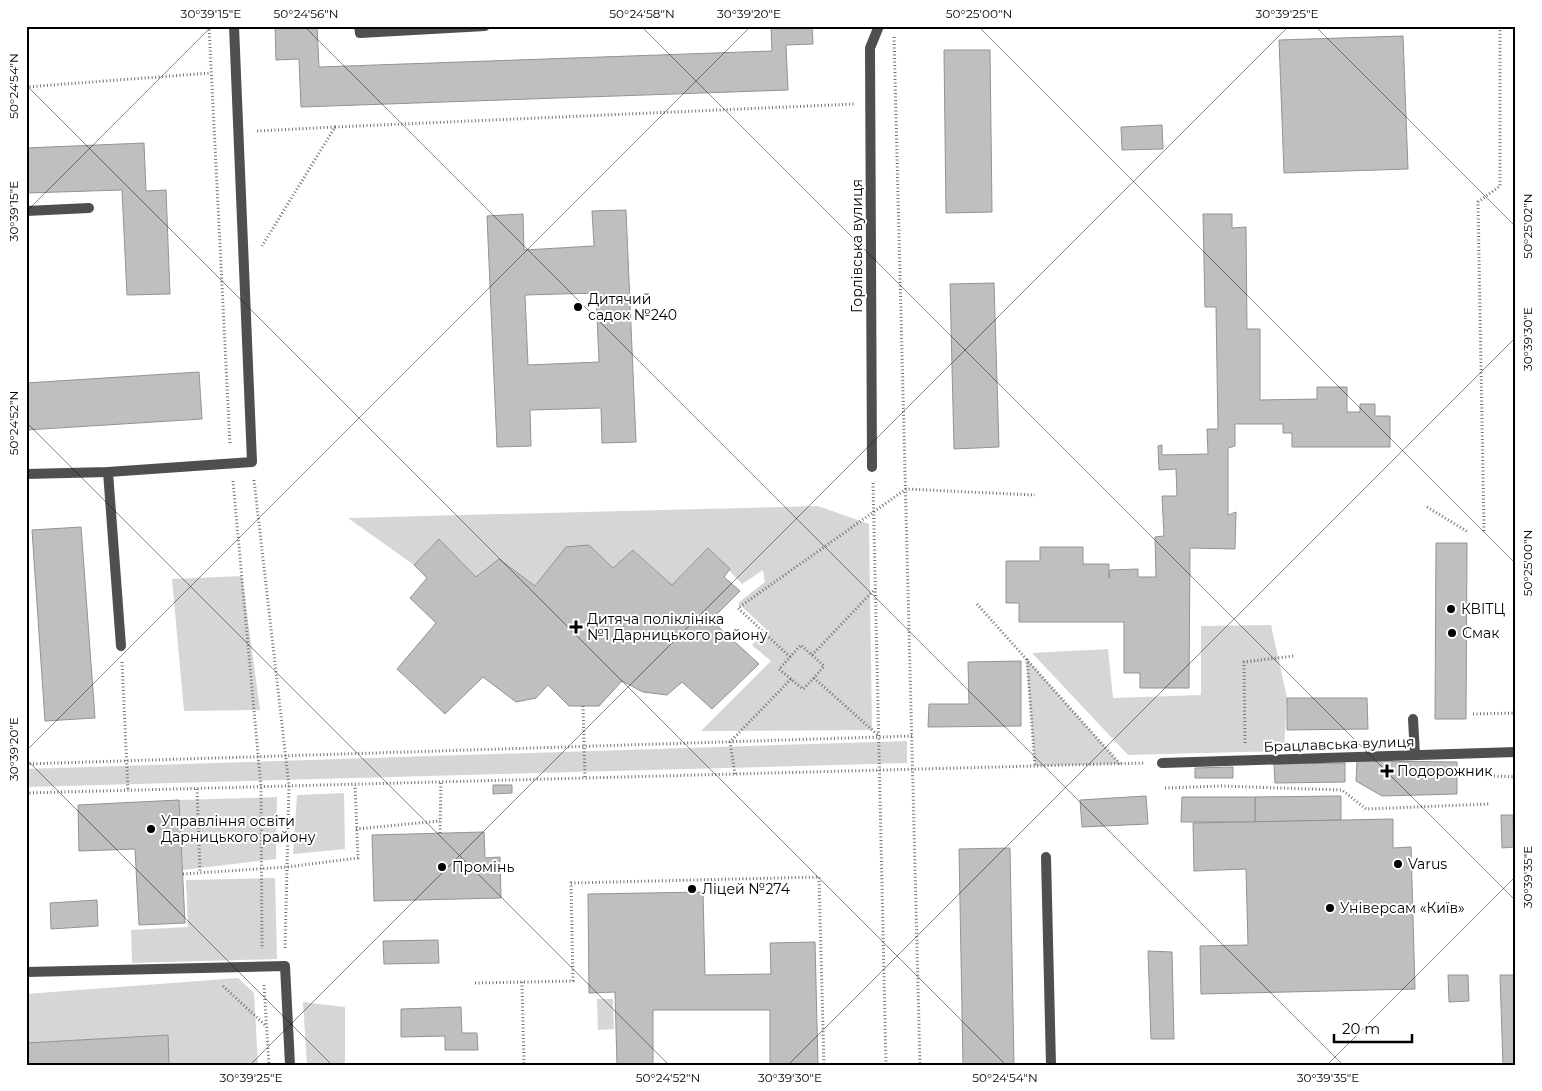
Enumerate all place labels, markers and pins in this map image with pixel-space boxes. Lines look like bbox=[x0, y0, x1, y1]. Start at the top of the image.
place label: Дитячий садок №240 bbox=[588, 290, 677, 324]
marker: Дитячий садок №240 bbox=[572, 301, 584, 313]
place label: КВІТЦ bbox=[1461, 600, 1506, 618]
marker: КВІТЦ bbox=[1445, 603, 1457, 615]
place label: Дитяча поліклініка №1 Дарницького району bbox=[587, 610, 768, 644]
marker: Дитяча поліклініка №1 Дарницького району bbox=[569, 620, 583, 634]
place label: Смак bbox=[1462, 624, 1499, 642]
marker: Смак bbox=[1446, 627, 1458, 639]
place label: Подорожник bbox=[1397, 762, 1492, 780]
marker: Подорожник bbox=[1381, 765, 1393, 777]
place label: Управління освіти Дарницького району bbox=[161, 812, 316, 846]
marker: Управління освіти Дарницького району bbox=[145, 823, 157, 835]
place label: Varus bbox=[1408, 855, 1447, 873]
place label: Промінь bbox=[452, 858, 514, 876]
marker: Varus bbox=[1392, 858, 1404, 870]
marker: Промінь bbox=[436, 861, 448, 873]
place label: Ліцей №274 bbox=[702, 880, 791, 898]
marker: Ліцей №274 bbox=[686, 883, 698, 895]
place label: Універсам «Київ» bbox=[1340, 899, 1465, 917]
marker: Універсам «Київ» bbox=[1324, 902, 1336, 914]

